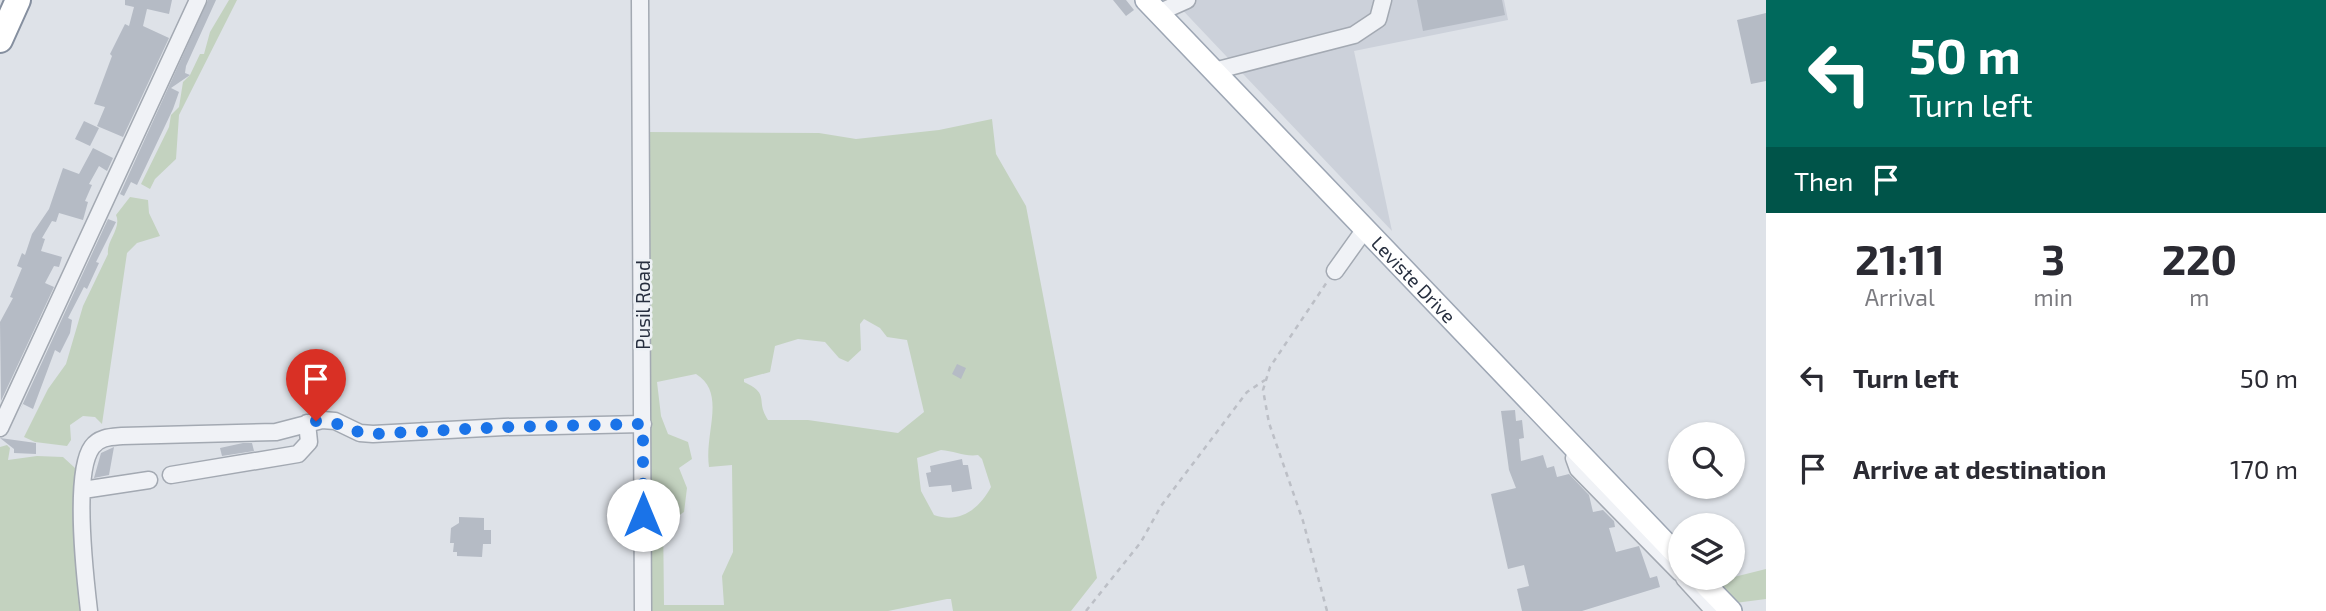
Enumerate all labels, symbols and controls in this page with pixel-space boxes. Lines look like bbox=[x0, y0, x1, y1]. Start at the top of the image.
text: 50 m bbox=[1909, 25, 2021, 84]
icon: left bbox=[1794, 28, 1885, 119]
text: Turn left bbox=[1909, 85, 2033, 123]
icon: arrive bbox=[1867, 161, 1905, 199]
text: Then bbox=[1794, 165, 1853, 196]
street label: Leviste Drive bbox=[1367, 231, 1461, 327]
text: 21:11 bbox=[1855, 233, 1945, 283]
text: 3 bbox=[2041, 233, 2065, 283]
text: 220 bbox=[2162, 233, 2237, 283]
street label: Pusil Road bbox=[631, 260, 654, 350]
text: Arrival bbox=[1865, 283, 1935, 311]
text: min bbox=[2034, 283, 2073, 311]
text: m bbox=[2189, 283, 2209, 311]
pin bbox=[286, 349, 346, 421]
icon: left bbox=[1794, 359, 1832, 397]
icon: arrive bbox=[297, 360, 335, 398]
text: Turn left bbox=[1853, 362, 1959, 393]
text: 50 m bbox=[2240, 362, 2298, 393]
map controls bbox=[1668, 422, 1745, 590]
button: search bbox=[1668, 422, 1745, 499]
icon: arrive bbox=[1794, 450, 1832, 488]
text: Arrive at destination bbox=[1853, 453, 2106, 484]
text: 170 m bbox=[2230, 453, 2298, 484]
position arrow bbox=[606, 478, 680, 552]
button: layers bbox=[1668, 513, 1745, 590]

